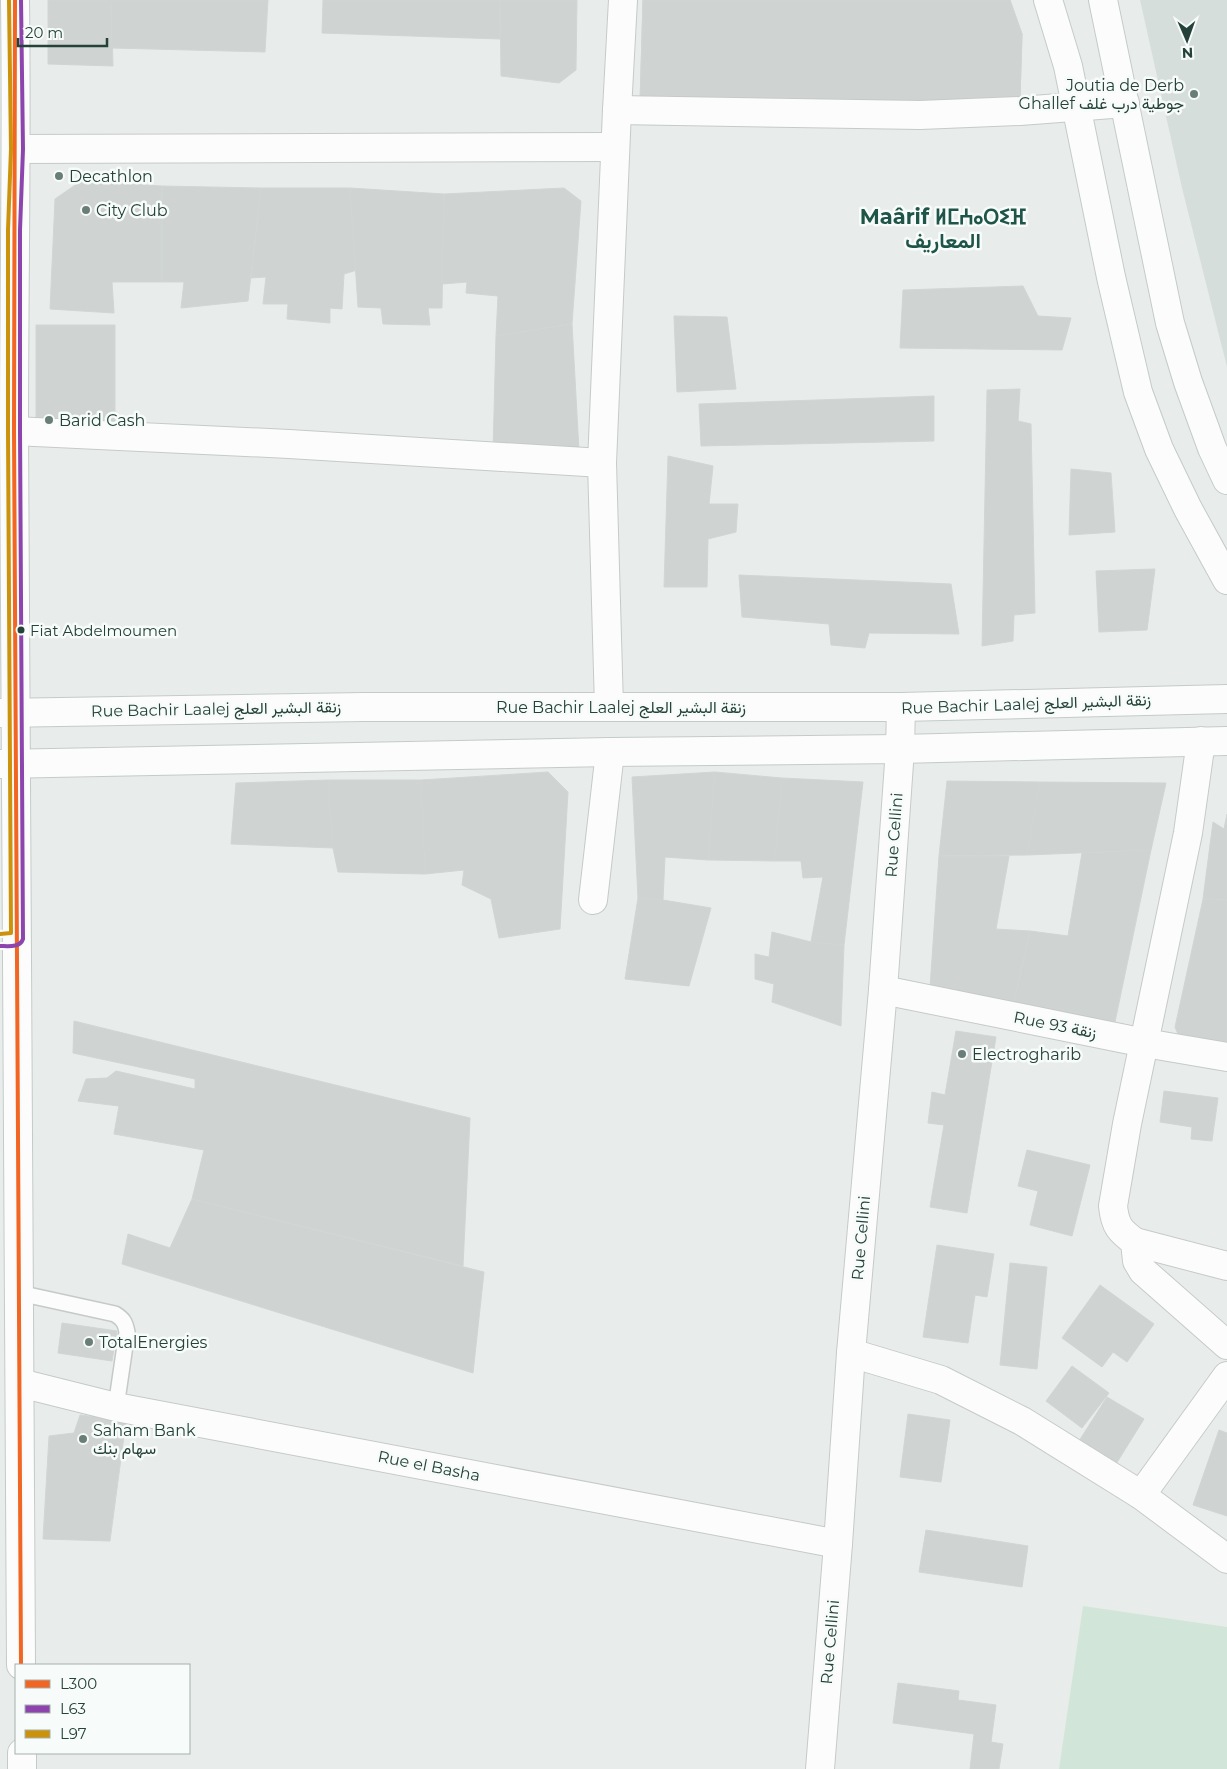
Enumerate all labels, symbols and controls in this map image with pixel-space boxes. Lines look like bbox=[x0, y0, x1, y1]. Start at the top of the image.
scale bar bbox=[18, 15, 106, 47]
north arrow bbox=[1162, 15, 1212, 65]
text: 20 m bbox=[25, 23, 63, 42]
text: N bbox=[1181, 44, 1193, 62]
place label: Joutia de Derb Ghallef جوطية درب غلف bbox=[1019, 76, 1184, 114]
marker: Joutia de Derb Ghallef جوطية درب غلف bbox=[1188, 88, 1200, 100]
place label: Decathlon bbox=[69, 167, 153, 186]
marker: Decathlon bbox=[53, 170, 65, 182]
place label: City Club bbox=[96, 201, 168, 220]
marker: City Club bbox=[80, 204, 92, 216]
district label: Maârif ⵍⵎⵄⴰⵔⵉⴼ المعاريف bbox=[860, 204, 1026, 254]
place label: Barid Cash bbox=[59, 411, 145, 430]
marker: Barid Cash bbox=[43, 414, 55, 426]
place label: Fiat Abdelmoumen bbox=[30, 621, 177, 640]
marker: Fiat Abdelmoumen bbox=[16, 625, 26, 635]
street label: Rue Bachir Laalej زنقة البشير العلج bbox=[901, 690, 1151, 720]
street label: Rue Bachir Laalej زنقة البشير العلج bbox=[91, 697, 341, 723]
street label: Rue Bachir Laalej زنقة البشير العلج bbox=[496, 698, 746, 719]
street label: Rue Cellini bbox=[882, 792, 906, 878]
street label: Rue 93 زنقة bbox=[1012, 1008, 1098, 1043]
place label: Electrogharib bbox=[972, 1045, 1081, 1064]
marker: Electrogharib bbox=[956, 1048, 968, 1060]
street label: Rue Cellini bbox=[848, 1195, 874, 1281]
place label: TotalEnergies bbox=[99, 1333, 208, 1352]
marker: TotalEnergies bbox=[83, 1336, 95, 1348]
place label: Saham Bank سهام بنك bbox=[93, 1421, 196, 1459]
marker: Saham Bank سهام بنك bbox=[77, 1433, 89, 1445]
street label: Rue el Basha bbox=[376, 1447, 482, 1485]
street label: Rue Cellini bbox=[817, 1599, 843, 1685]
legend bbox=[15, 1664, 190, 1754]
text: L300 bbox=[60, 1674, 97, 1693]
text: L63 bbox=[60, 1699, 86, 1718]
text: L97 bbox=[60, 1724, 87, 1743]

